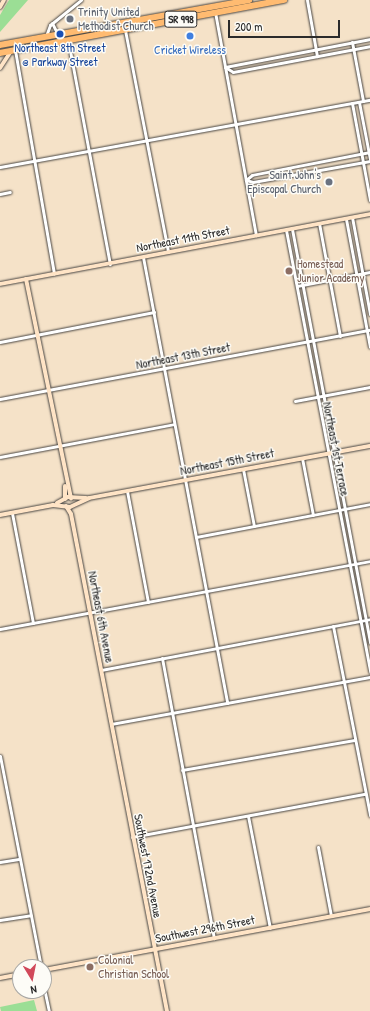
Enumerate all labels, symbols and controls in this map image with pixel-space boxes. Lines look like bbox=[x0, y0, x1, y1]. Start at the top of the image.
place label: Trinity United Methodist Church bbox=[78, 5, 154, 33]
road number: SR 998 bbox=[164, 10, 198, 28]
scale bar bbox=[230, 12, 342, 38]
marker: Trinity United Methodist Church bbox=[65, 14, 75, 24]
text: 200 m bbox=[235, 18, 262, 35]
marker: Northeast 8th Street @ Parkway Street bbox=[55, 29, 65, 39]
marker: Cricket Wireless bbox=[185, 31, 195, 41]
place label: Northeast 8th Street @ Parkway Street bbox=[14, 41, 106, 69]
place label: Cricket Wireless bbox=[154, 43, 226, 57]
place label: Saint John's Episcopal Church bbox=[247, 168, 321, 196]
marker: Saint John's Episcopal Church bbox=[324, 177, 334, 187]
street label: Northeast 11th Street bbox=[135, 223, 231, 255]
place label: Homestead Junior Academy bbox=[297, 257, 364, 285]
marker: Homestead Junior Academy bbox=[284, 266, 294, 276]
street label: Northeast 13th Street bbox=[135, 340, 231, 372]
street label: Northeast 1st Terrace bbox=[320, 401, 352, 497]
street label: Northeast 15th Street bbox=[179, 446, 275, 478]
street label: Northeast 6th Avenue bbox=[85, 570, 117, 664]
street label: Southwest 172nd Avenue bbox=[131, 813, 165, 919]
street label: Southwest 296th Street bbox=[154, 912, 256, 946]
place label: Colonial Christian School bbox=[98, 953, 169, 981]
north arrow bbox=[12, 959, 52, 999]
marker: Colonial Christian School bbox=[85, 962, 95, 972]
text: N bbox=[30, 982, 38, 997]

